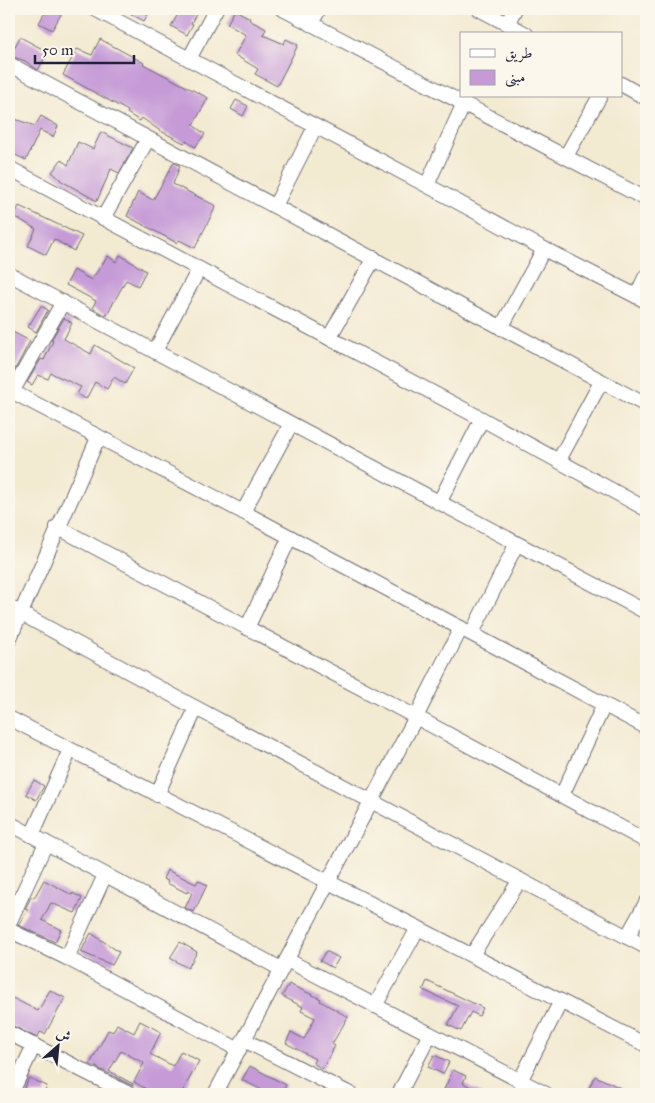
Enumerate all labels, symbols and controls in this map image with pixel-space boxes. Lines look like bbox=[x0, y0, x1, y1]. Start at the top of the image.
scale bar bbox=[35, 32, 134, 64]
legend bbox=[460, 32, 622, 98]
text: 50 m bbox=[42, 41, 74, 59]
text: طريق bbox=[505, 44, 532, 63]
text: مبنى bbox=[505, 68, 525, 88]
north arrow bbox=[32, 1020, 82, 1070]
text: ش bbox=[54, 1024, 74, 1046]

